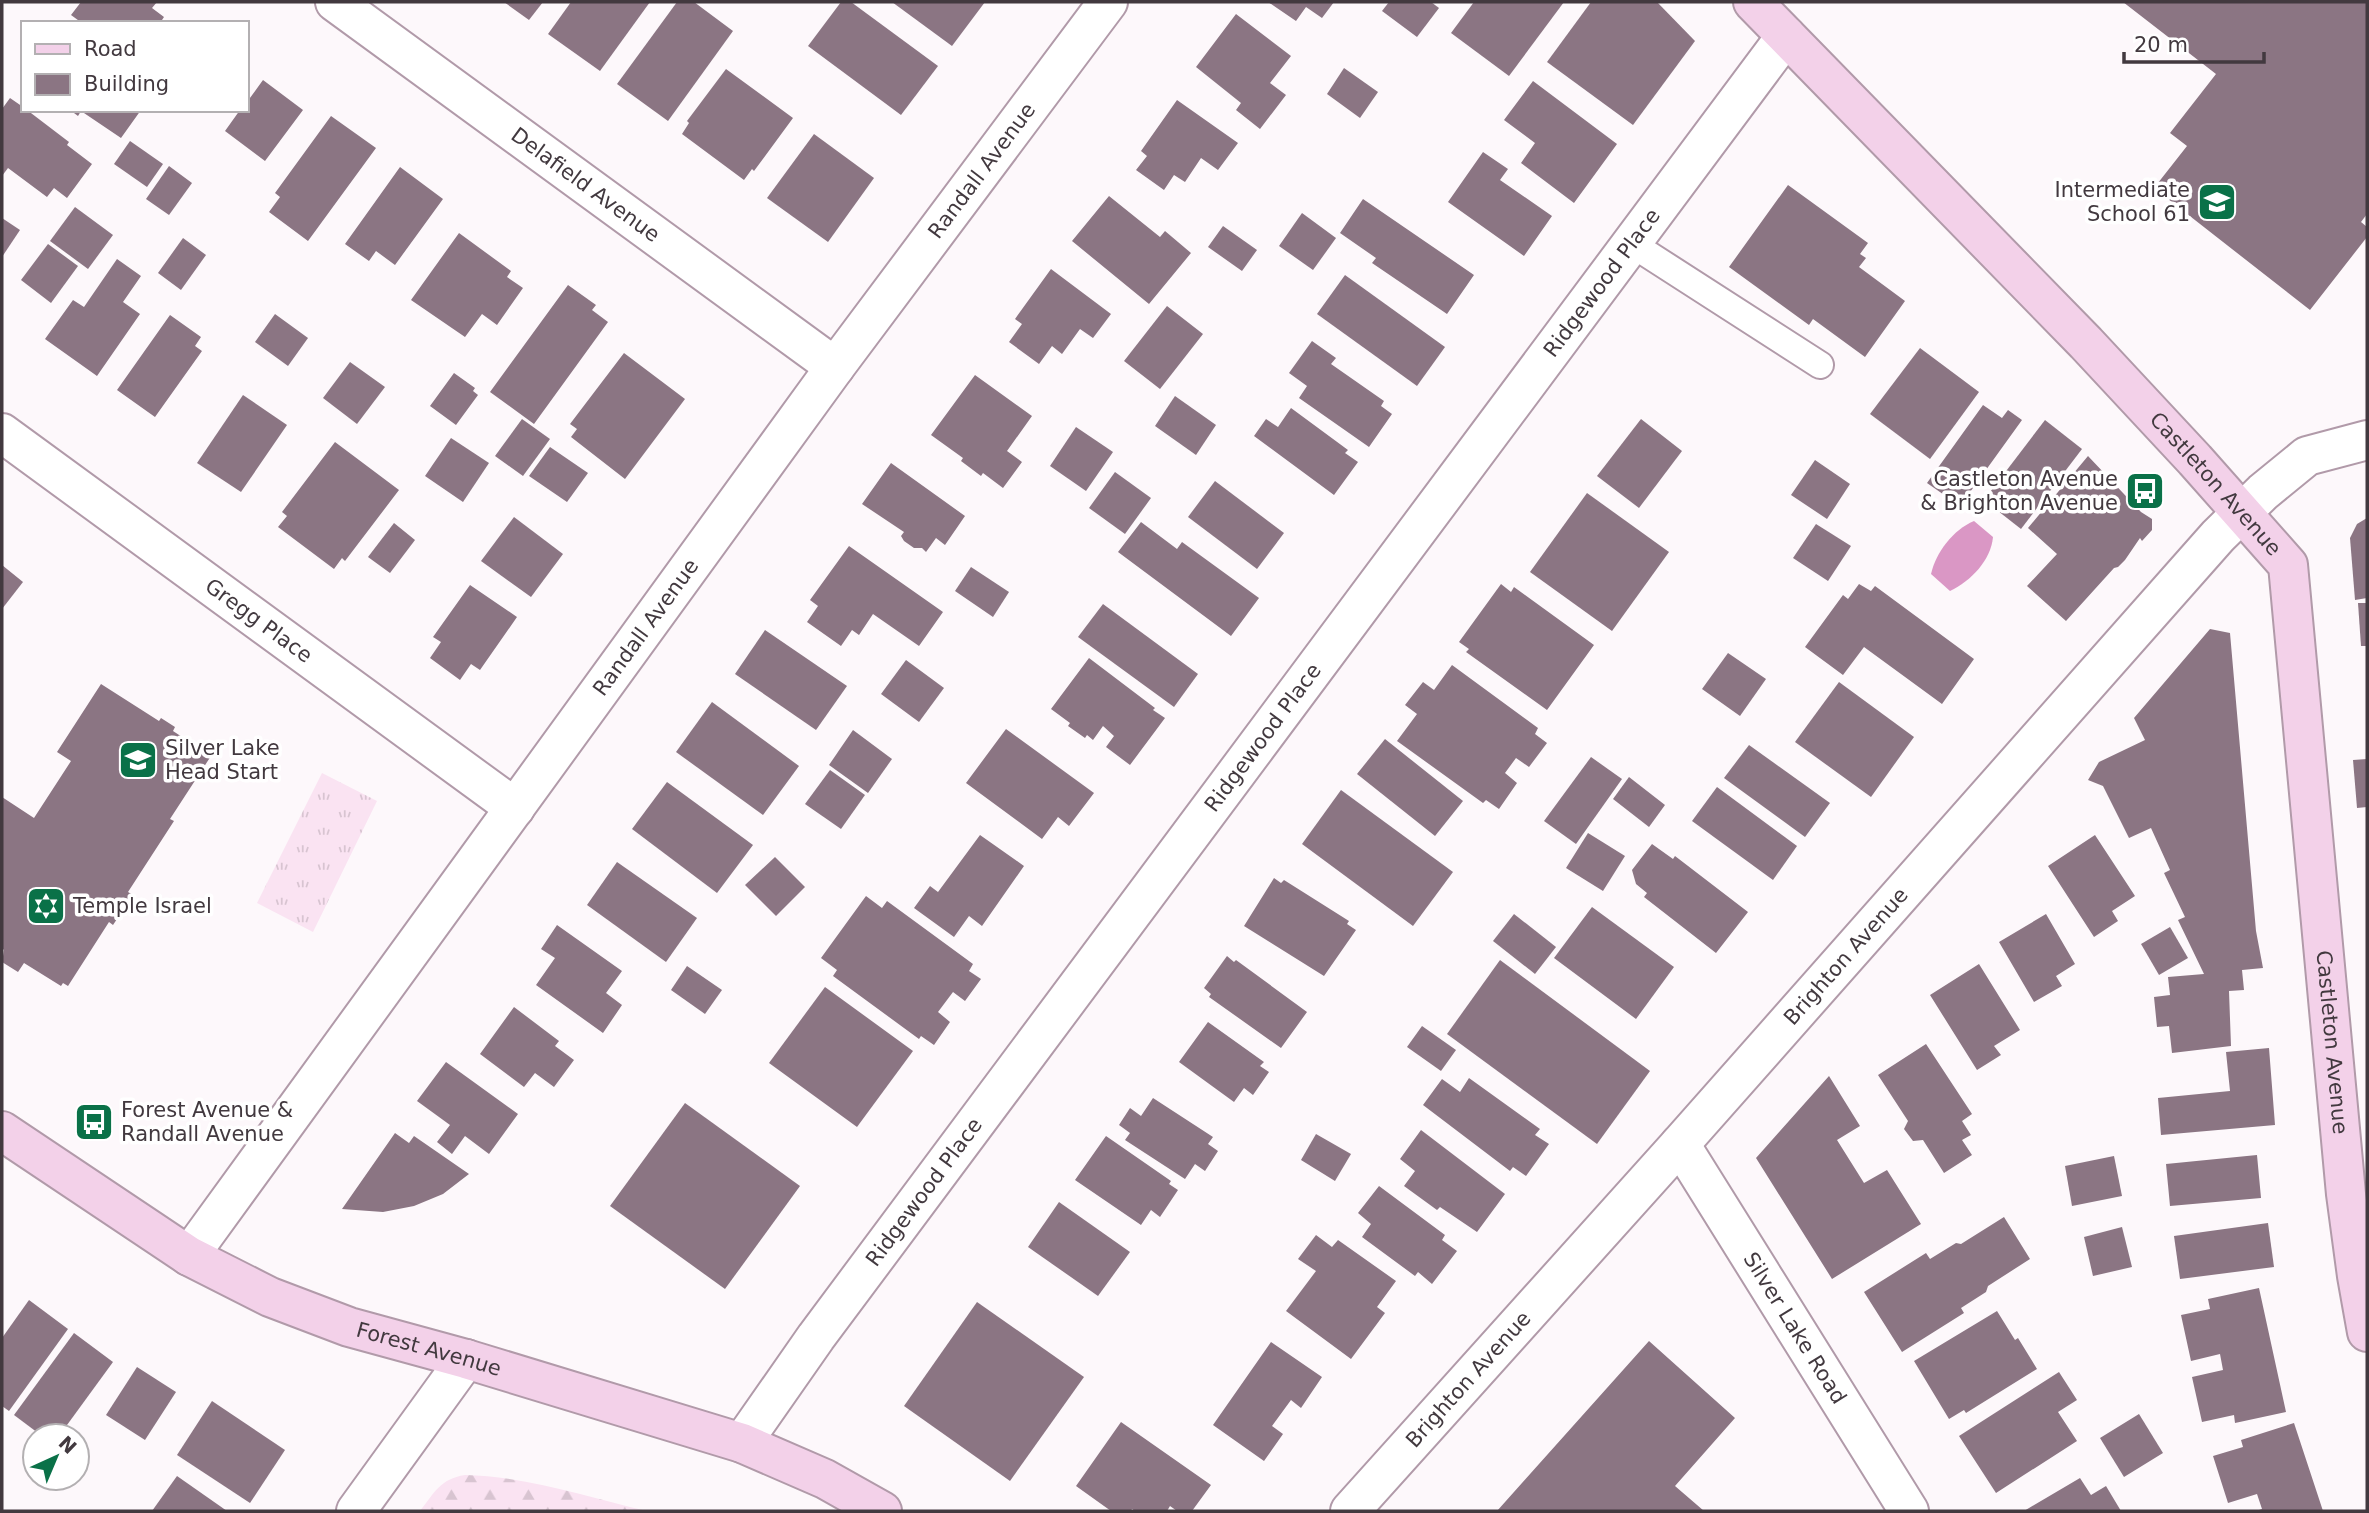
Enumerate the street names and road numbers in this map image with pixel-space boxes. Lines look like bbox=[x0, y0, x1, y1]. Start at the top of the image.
street label: Randall Avenue bbox=[923, 98, 1040, 243]
street label: Delafield Avenue bbox=[506, 123, 664, 247]
street label: Ridgewood Place bbox=[1539, 204, 1665, 362]
street label: Castleton Avenue bbox=[2145, 407, 2286, 561]
street label: Randall Avenue bbox=[588, 554, 703, 700]
street label: Gregg Place bbox=[201, 574, 317, 668]
street label: Ridgewood Place bbox=[1200, 659, 1326, 816]
street label: Brighton Avenue bbox=[1779, 883, 1913, 1030]
street label: Castleton Avenue bbox=[2312, 949, 2352, 1135]
street label: Ridgewood Place bbox=[861, 1113, 987, 1271]
street label: Silver Lake Road bbox=[1739, 1248, 1851, 1408]
street label: Brighton Avenue bbox=[1401, 1306, 1536, 1452]
street label: Forest Avenue bbox=[354, 1318, 504, 1381]

